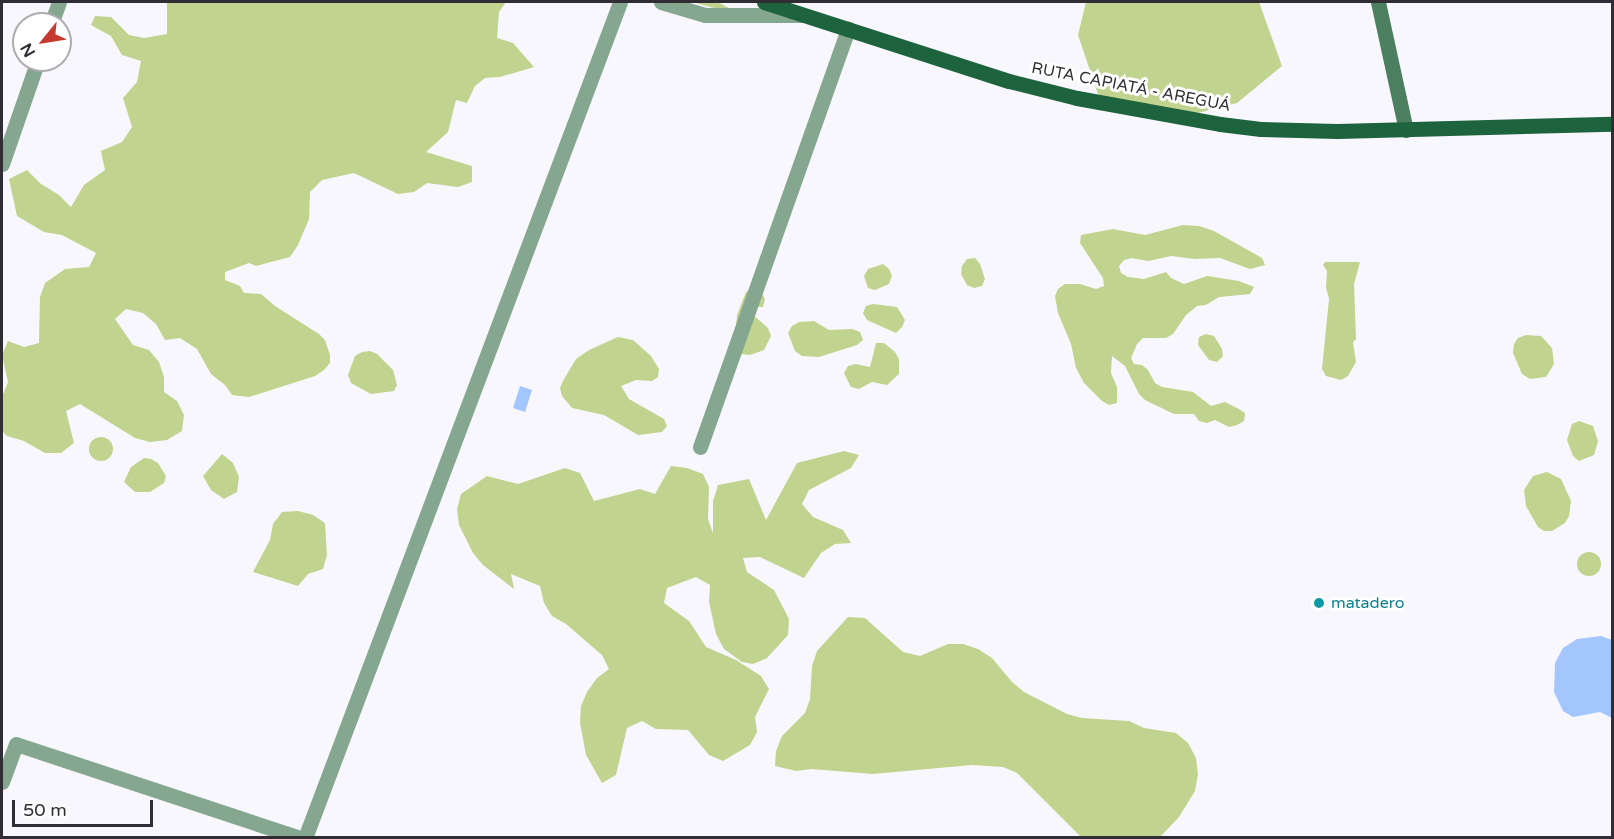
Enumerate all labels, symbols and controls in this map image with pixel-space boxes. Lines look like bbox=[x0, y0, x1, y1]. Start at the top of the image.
north arrow bbox=[12, 12, 72, 72]
text: N bbox=[16, 39, 40, 61]
street label: RUTA CAPIATÁ - AREGUÁ bbox=[1030, 58, 1232, 116]
place label: matadero bbox=[1331, 593, 1404, 613]
marker: matadero bbox=[1312, 596, 1326, 610]
scale bar bbox=[15, 788, 156, 826]
text: 50 m bbox=[23, 799, 67, 821]

